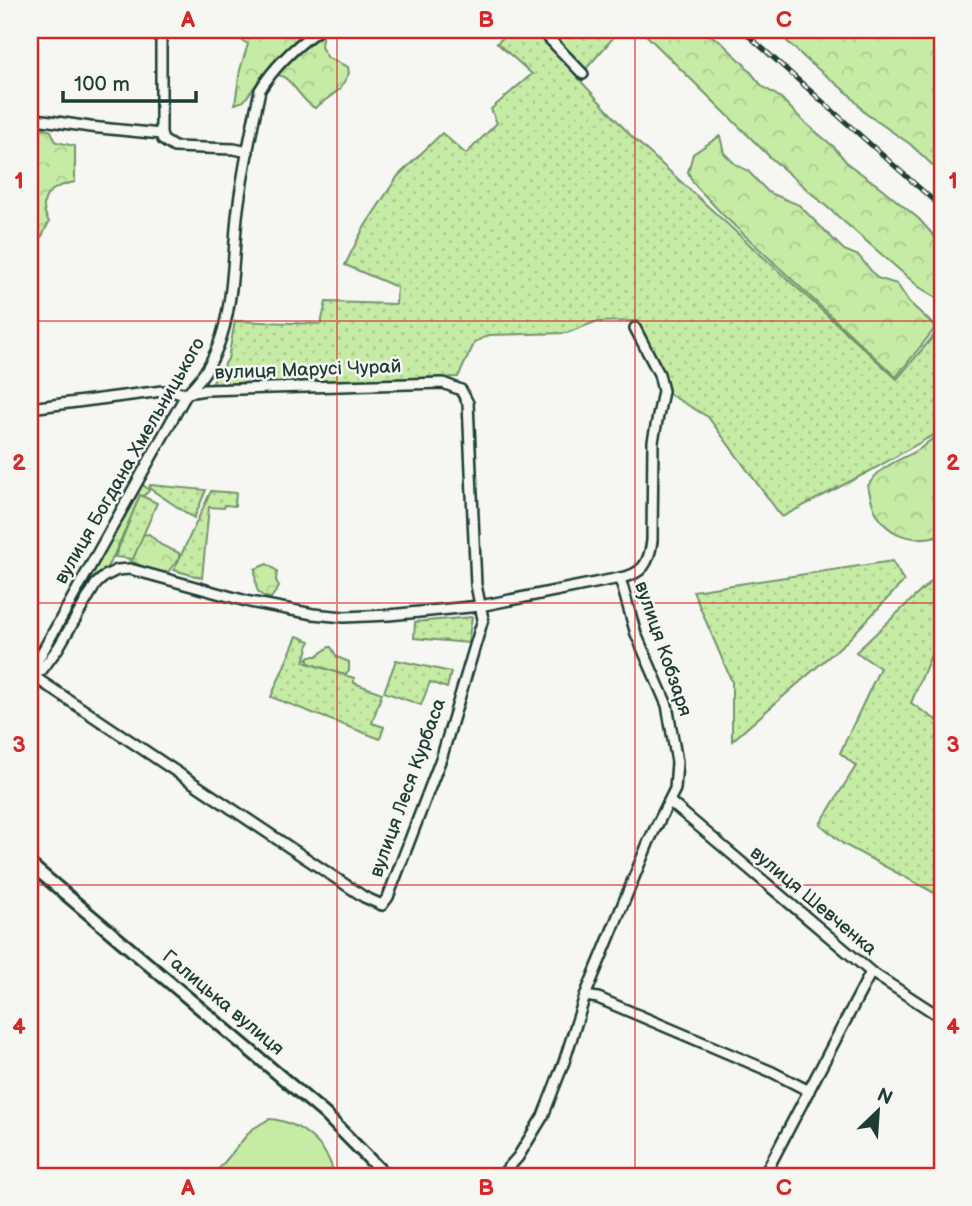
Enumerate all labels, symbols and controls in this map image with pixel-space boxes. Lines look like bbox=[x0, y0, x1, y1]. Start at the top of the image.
text: A bbox=[180, 6, 196, 34]
text: B bbox=[478, 6, 494, 34]
text: C bbox=[776, 6, 792, 34]
scale bar bbox=[63, 60, 196, 104]
text: 100 m bbox=[74, 72, 130, 97]
text: 1 bbox=[14, 167, 24, 195]
text: 1 bbox=[948, 167, 958, 195]
street label: вулиця Богдана Хмельницького bbox=[50, 334, 210, 588]
street label: вулиця Марусі Чурай bbox=[214, 355, 402, 385]
text: 2 bbox=[12, 449, 26, 477]
text: 2 bbox=[946, 449, 960, 477]
street label: вулиця Кобзаря bbox=[629, 579, 697, 719]
street label: вулиця Леся Курбаса bbox=[365, 695, 451, 881]
text: 3 bbox=[12, 731, 26, 759]
text: 3 bbox=[946, 731, 960, 759]
street label: вулиця Шевченка bbox=[745, 841, 881, 961]
street label: Галицька вулиця bbox=[158, 945, 288, 1061]
text: 4 bbox=[12, 1013, 26, 1041]
text: 4 bbox=[946, 1013, 960, 1041]
north arrow bbox=[842, 1076, 912, 1146]
text: N bbox=[873, 1084, 896, 1110]
text: A bbox=[180, 1174, 196, 1202]
text: B bbox=[478, 1174, 494, 1202]
text: C bbox=[776, 1174, 792, 1202]

